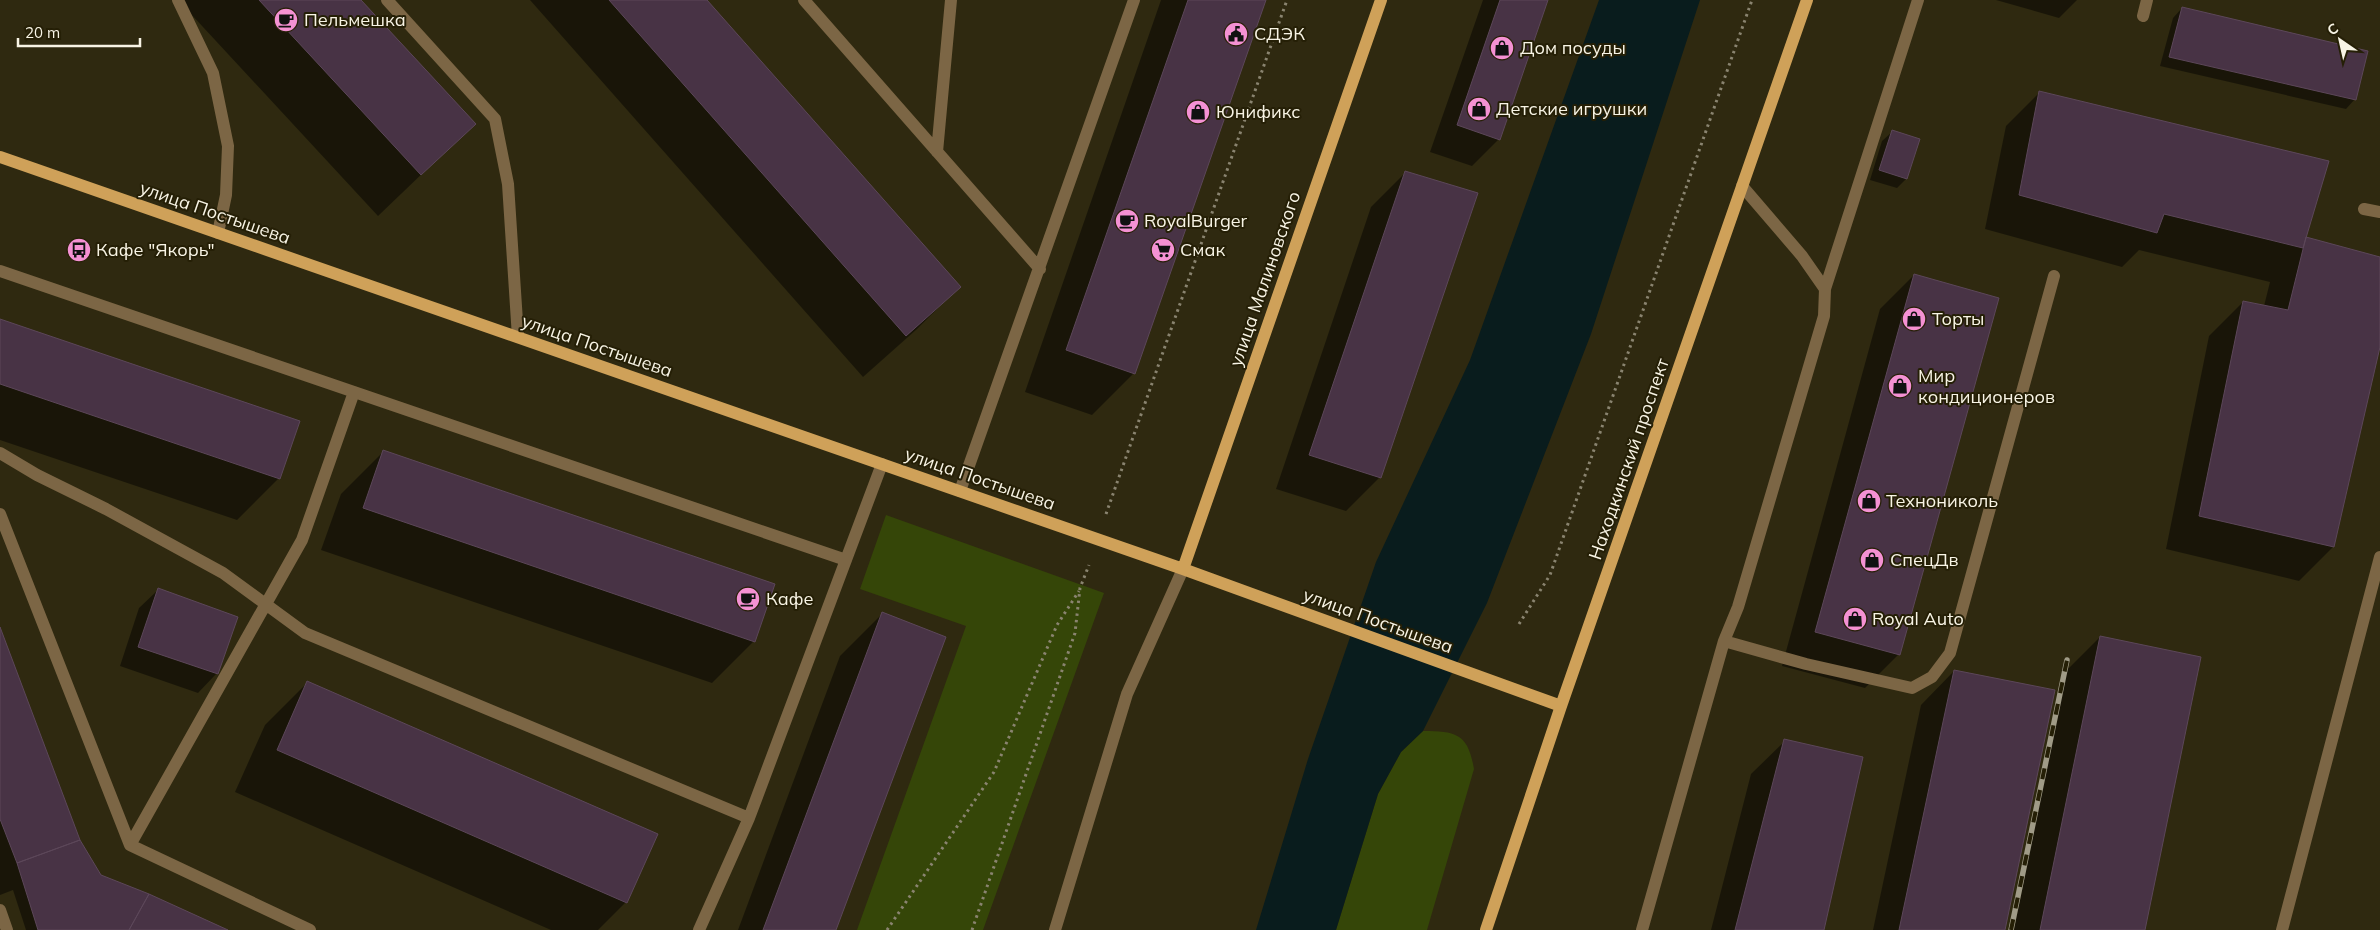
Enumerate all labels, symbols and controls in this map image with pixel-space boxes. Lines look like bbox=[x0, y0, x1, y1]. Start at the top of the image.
cafe icon: Пельмешка bbox=[273, 7, 299, 33]
place label: Пельмешка bbox=[304, 8, 406, 31]
scale bar bbox=[18, 15, 140, 47]
north arrow bbox=[2315, 15, 2365, 65]
text: С bbox=[2324, 19, 2342, 39]
public building icon: СДЭК bbox=[1223, 21, 1249, 47]
place label: СДЭК bbox=[1254, 22, 1305, 45]
text: 20 m bbox=[25, 23, 60, 42]
shop icon: Дом посуды bbox=[1489, 35, 1515, 61]
place label: Дом посуды bbox=[1520, 36, 1626, 59]
shop icon: Детские игрушки bbox=[1466, 96, 1492, 122]
place label: Детские игрушки bbox=[1496, 97, 1647, 120]
shop icon: Юнификс bbox=[1185, 99, 1211, 125]
place label: Юнификс bbox=[1216, 100, 1300, 123]
street label: улица Постышева bbox=[137, 176, 293, 249]
street label: улица Малиновского bbox=[1224, 188, 1305, 369]
cafe icon: RoyalBurger bbox=[1114, 208, 1140, 234]
place label: RoyalBurger bbox=[1144, 209, 1248, 232]
bus stop icon: Кафе "Якорь" bbox=[66, 237, 92, 263]
supermarket icon: Смак bbox=[1150, 237, 1176, 263]
place label: Кафе "Якорь" bbox=[96, 238, 215, 261]
place label: Смак bbox=[1180, 238, 1225, 261]
shop icon: Торты bbox=[1901, 306, 1927, 332]
place label: Торты bbox=[1932, 307, 1985, 330]
street label: улица Постышева bbox=[519, 309, 675, 382]
street label: Находкинский проспект bbox=[1583, 354, 1674, 563]
place label: Мир кондиционеров bbox=[1918, 364, 2055, 408]
shop icon: Мир кондиционеров bbox=[1887, 373, 1913, 399]
street label: улица Постышева bbox=[902, 442, 1058, 515]
shop icon: Технониколь bbox=[1856, 488, 1882, 514]
place label: Технониколь bbox=[1886, 489, 1998, 512]
shop icon: СпецДв bbox=[1859, 547, 1885, 573]
place label: СпецДв bbox=[1890, 548, 1958, 571]
street label: улица Постышева bbox=[1300, 583, 1456, 658]
cafe icon: Кафе bbox=[735, 586, 761, 612]
place label: Кафе bbox=[766, 587, 814, 610]
shop icon: Royal Auto bbox=[1842, 606, 1868, 632]
place label: Royal Auto bbox=[1872, 607, 1964, 630]

